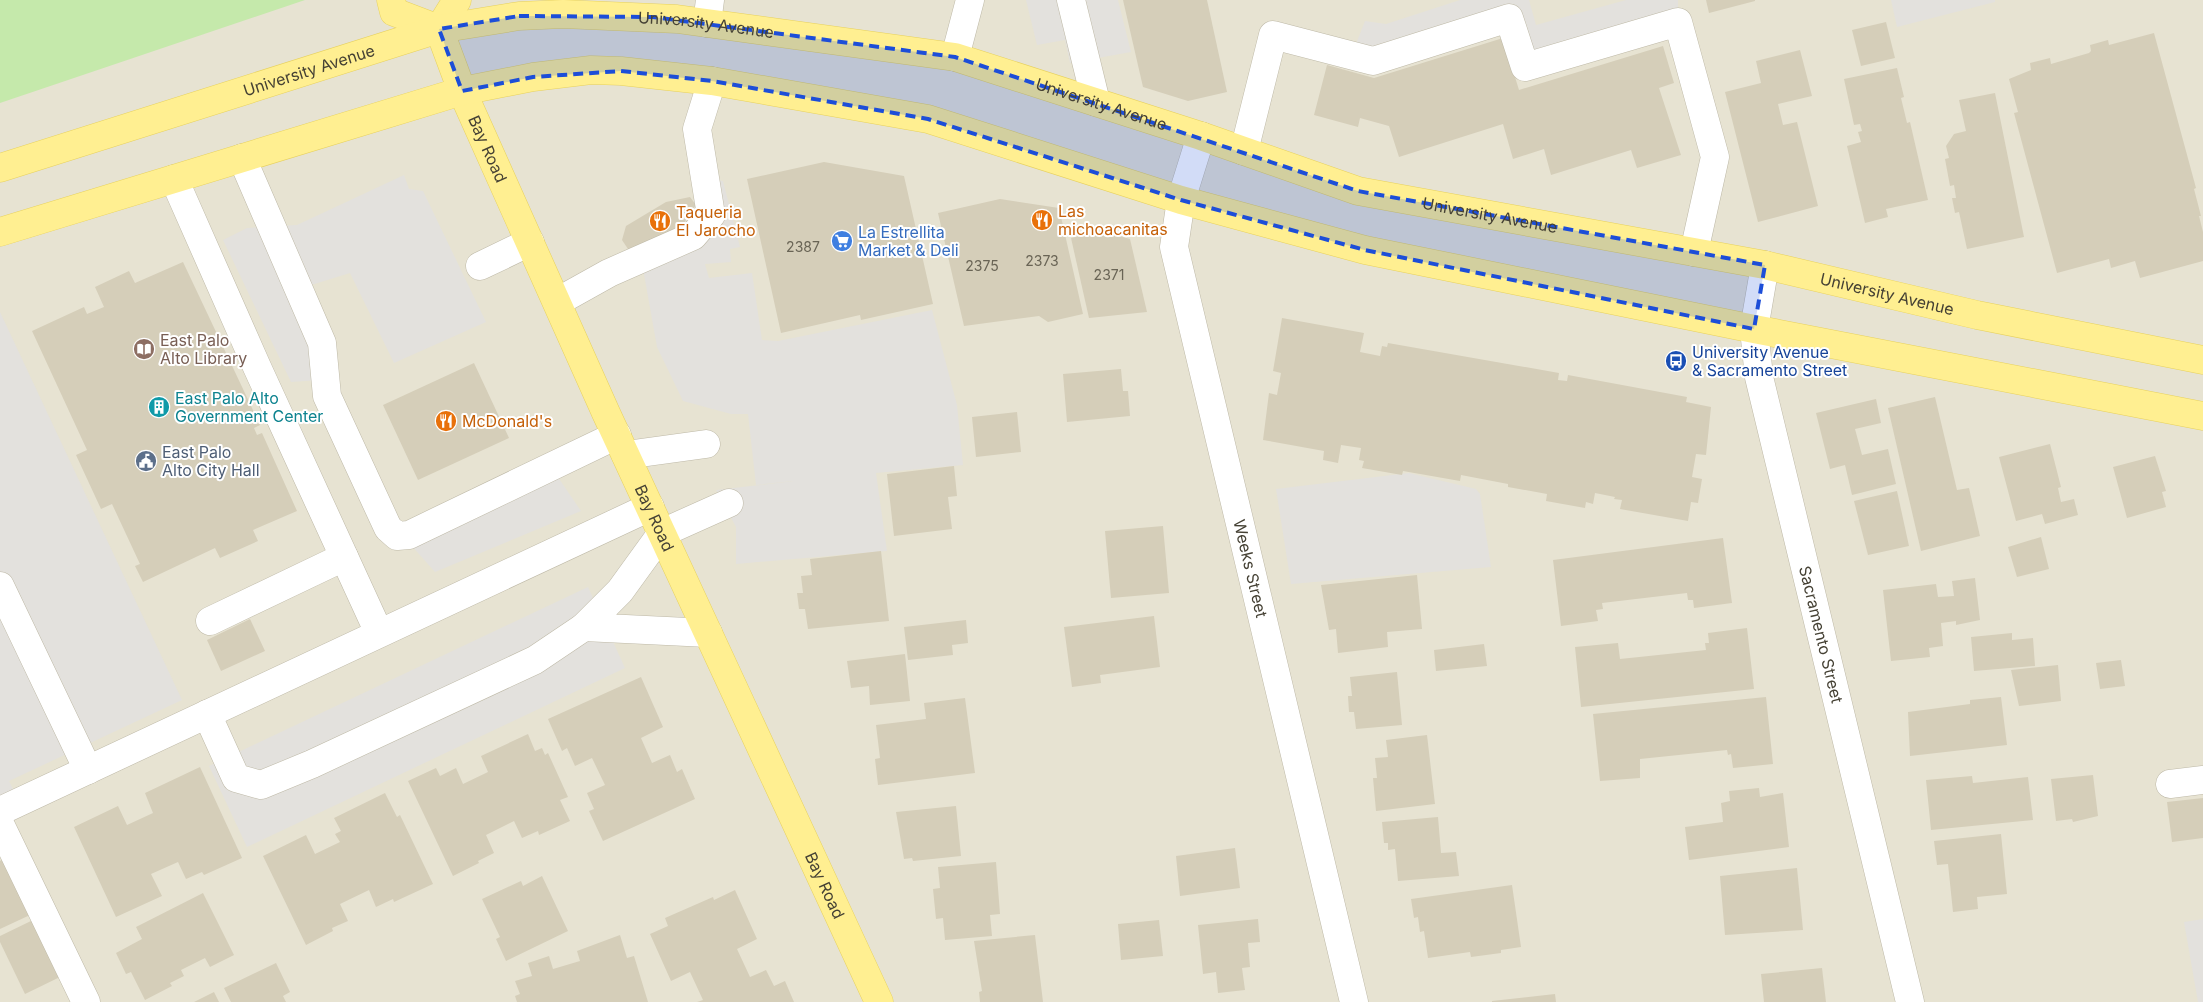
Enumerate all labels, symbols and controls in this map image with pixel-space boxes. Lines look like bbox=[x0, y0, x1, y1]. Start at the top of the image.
street label: University Avenue bbox=[637, 7, 775, 42]
street label: University Avenue bbox=[241, 40, 377, 100]
street label: University Avenue bbox=[1033, 74, 1170, 134]
street label: Bay Road bbox=[464, 112, 512, 186]
street label: University Avenue bbox=[1421, 193, 1559, 237]
place label: Las michoacanitas bbox=[1058, 201, 1168, 239]
place label: Taqueria El Jarocho bbox=[676, 202, 756, 240]
restaurant icon: Las michoacanitas bbox=[1030, 208, 1054, 232]
restaurant icon: Taqueria El Jarocho bbox=[648, 209, 672, 233]
place label: La Estrellita Market & Deli bbox=[858, 222, 959, 260]
supermarket icon: La Estrellita Market & Deli bbox=[830, 229, 854, 253]
house number: 2387 bbox=[786, 238, 820, 255]
house number: 2373 bbox=[1025, 252, 1059, 269]
house number: 2375 bbox=[965, 257, 999, 274]
house number: 2371 bbox=[1094, 266, 1124, 283]
street label: University Avenue bbox=[1818, 268, 1956, 319]
place label: East Palo Alto Library bbox=[160, 330, 247, 368]
library icon: East Palo Alto Library bbox=[132, 337, 156, 361]
place label: University Avenue & Sacramento Street bbox=[1692, 342, 1847, 380]
bus stop icon: University Avenue & Sacramento Street bbox=[1664, 349, 1688, 373]
place label: East Palo Alto Government Center bbox=[175, 388, 323, 426]
building icon: East Palo Alto Government Center bbox=[147, 395, 171, 419]
restaurant icon: McDonald's bbox=[434, 409, 458, 433]
place label: McDonald's bbox=[462, 411, 552, 431]
place label: East Palo Alto City Hall bbox=[162, 442, 260, 480]
public building icon: East Palo Alto City Hall bbox=[134, 449, 158, 473]
street label: Bay Road bbox=[631, 481, 679, 554]
street label: Weeks Street bbox=[1229, 517, 1272, 620]
street label: Sacramento Street bbox=[1795, 564, 1847, 705]
street label: Bay Road bbox=[801, 849, 849, 922]

